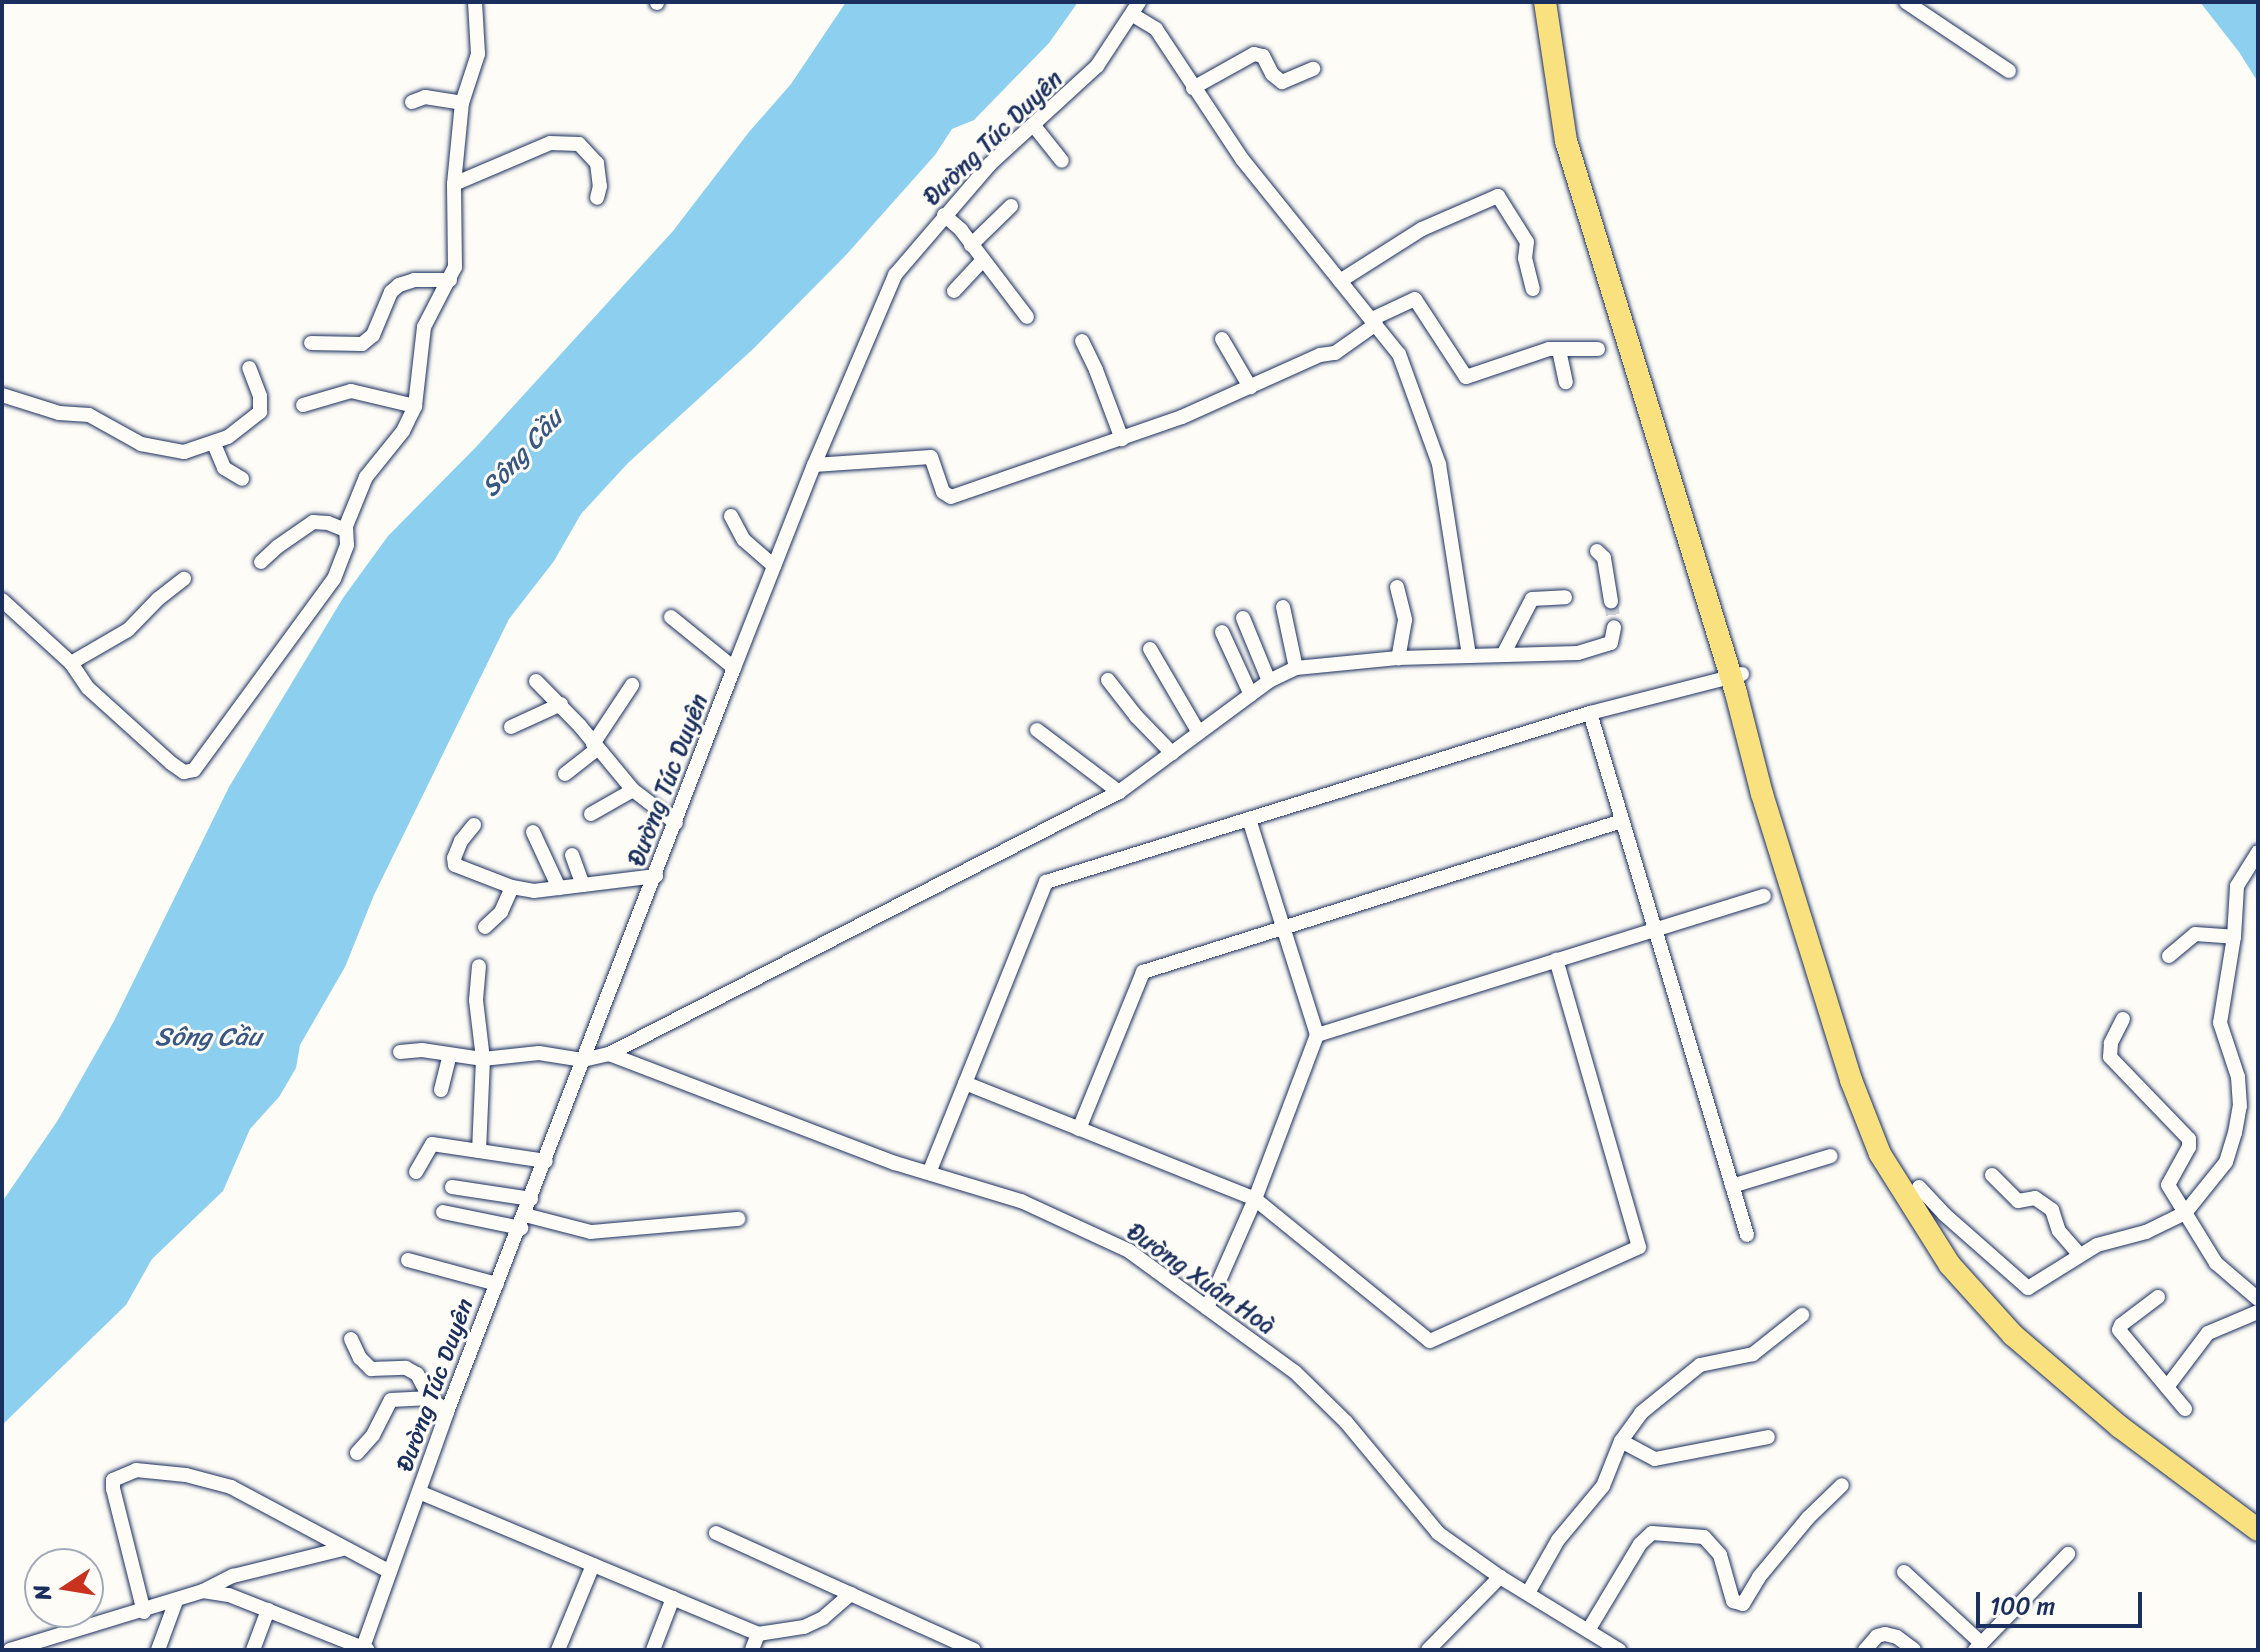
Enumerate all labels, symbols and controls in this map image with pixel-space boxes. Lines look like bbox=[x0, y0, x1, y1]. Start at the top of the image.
street label: Đường Túc Duyên bbox=[918, 64, 1068, 212]
water label: Sông Cầu bbox=[475, 403, 569, 503]
street label: Đường Túc Duyên bbox=[622, 690, 714, 870]
water label: Sông Cầu bbox=[155, 1021, 261, 1053]
street label: Đường Xuân Hoà bbox=[1121, 1217, 1281, 1341]
street label: Đường Túc Duyên bbox=[390, 1295, 480, 1475]
north arrow bbox=[24, 1548, 104, 1628]
scale bar bbox=[1980, 1576, 2146, 1626]
text: N bbox=[21, 1581, 63, 1604]
text: 100 m bbox=[1990, 1585, 2055, 1627]

